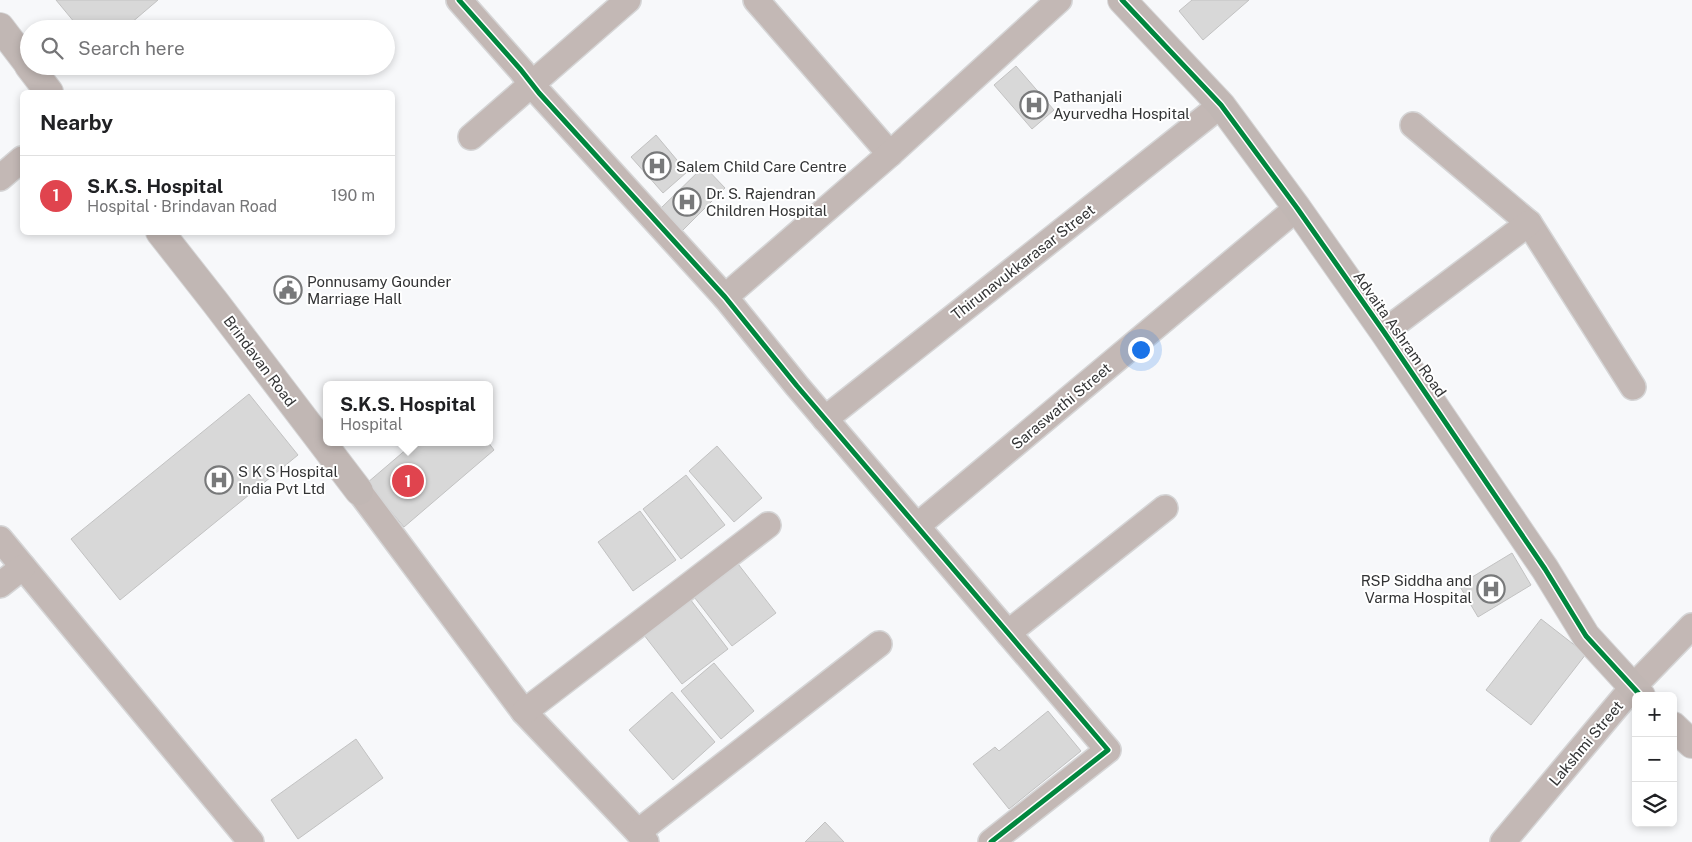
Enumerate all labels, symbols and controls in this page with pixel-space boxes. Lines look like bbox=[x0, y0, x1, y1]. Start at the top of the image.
search box bbox=[20, 20, 395, 75]
icon: search bbox=[38, 34, 66, 62]
text: Search here bbox=[78, 37, 185, 59]
place label: Pathanjali Ayurvedha Hospital bbox=[1053, 88, 1190, 122]
hospital icon: Pathanjali Ayurvedha Hospital bbox=[1019, 90, 1049, 120]
text: Nearby bbox=[40, 110, 113, 135]
hospital icon: Salem Child Care Centre bbox=[642, 151, 672, 181]
place label: Salem Child Care Centre bbox=[676, 158, 847, 175]
text: S.K.S. Hospital bbox=[87, 175, 223, 197]
place label: Dr. S. Rajendran Children Hospital bbox=[706, 185, 827, 219]
text: 1 bbox=[53, 186, 59, 205]
text: 190 m bbox=[331, 186, 375, 205]
hospital icon: Dr. S. Rajendran Children Hospital bbox=[672, 187, 702, 217]
text: Hospital · Brindavan Road bbox=[87, 197, 277, 216]
street label: Thirunavukkarasar Street bbox=[948, 201, 1098, 323]
street label: Advaita Ashram Road bbox=[1350, 268, 1450, 400]
place label: Ponnusamy Gounder Marriage Hall bbox=[307, 273, 452, 307]
public building icon: Ponnusamy Gounder Marriage Hall bbox=[273, 275, 303, 305]
street label: Brindavan Road bbox=[220, 312, 300, 410]
your location bbox=[1128, 337, 1154, 363]
street label: Saraswathi Street bbox=[1008, 359, 1114, 453]
popup bbox=[323, 381, 493, 446]
text: S.K.S. Hospital bbox=[340, 393, 476, 415]
text: Hospital bbox=[340, 415, 402, 434]
pin: 1 bbox=[392, 462, 424, 500]
place label: S K S Hospital India Pvt Ltd bbox=[238, 463, 338, 497]
hospital icon: S K S Hospital India Pvt Ltd bbox=[204, 465, 234, 495]
place label: RSP Siddha and Varma Hospital bbox=[1361, 572, 1472, 606]
hospital icon: RSP Siddha and Varma Hospital bbox=[1476, 574, 1506, 604]
map controls bbox=[1632, 692, 1677, 827]
button: + bbox=[1632, 692, 1677, 737]
street label: Lakshmi Street bbox=[1546, 697, 1626, 789]
button: − bbox=[1632, 737, 1677, 782]
button: layers bbox=[1632, 782, 1677, 827]

